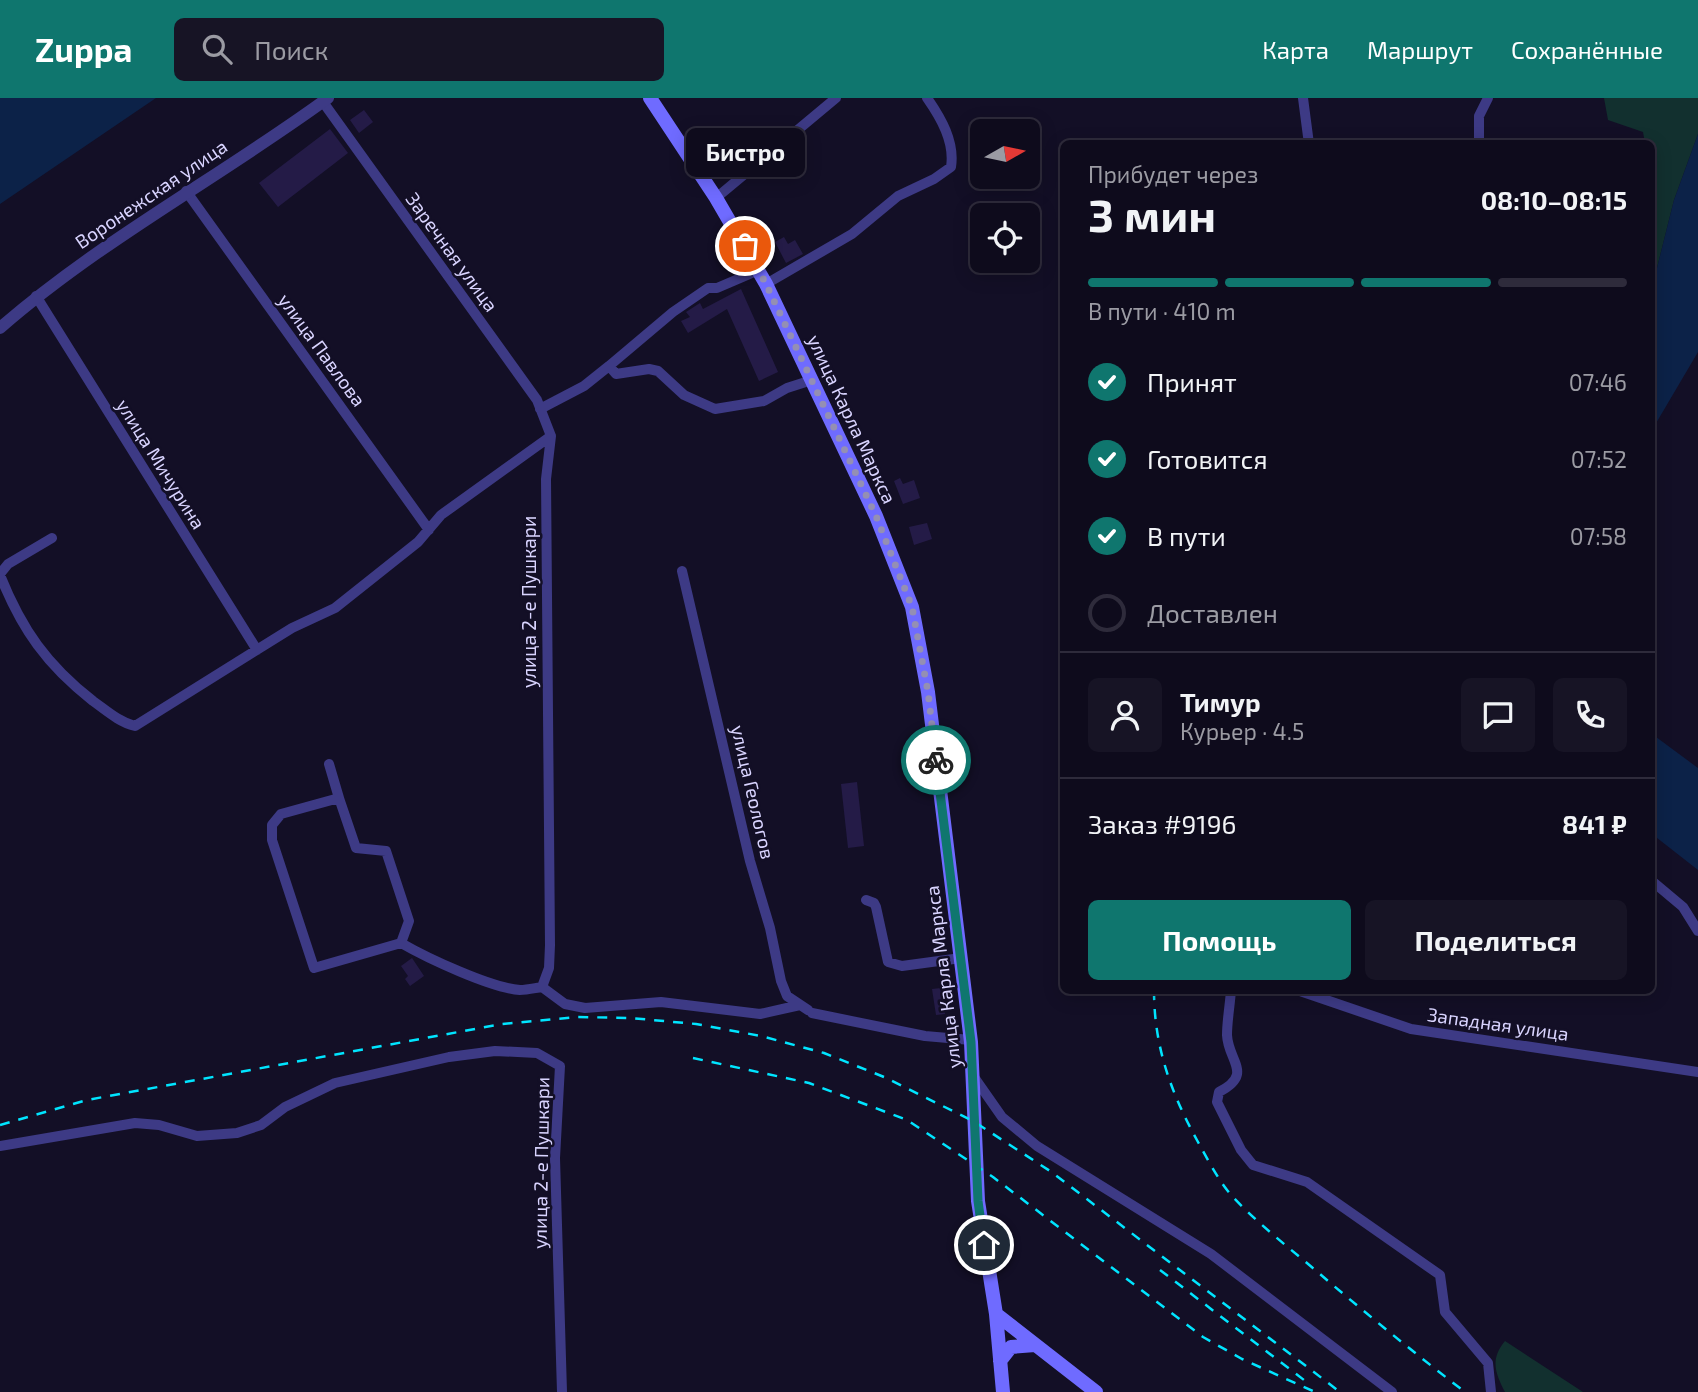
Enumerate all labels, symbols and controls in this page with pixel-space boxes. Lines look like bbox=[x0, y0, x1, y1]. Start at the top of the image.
search box bbox=[174, 18, 664, 81]
text: Zuppa bbox=[35, 29, 132, 69]
icon: search bbox=[198, 30, 236, 68]
text: Поиск bbox=[254, 34, 329, 65]
text: Карта bbox=[1262, 35, 1329, 64]
text: Маршрут bbox=[1367, 35, 1473, 64]
text: Сохранённые bbox=[1511, 35, 1663, 64]
north arrow bbox=[970, 119, 1040, 189]
map controls bbox=[970, 119, 1040, 273]
callout: Бистро bbox=[686, 127, 804, 176]
street label: Воронежская улица bbox=[70, 134, 232, 254]
text: Бистро bbox=[706, 138, 785, 166]
text: Прибудет через bbox=[1088, 160, 1258, 188]
text: 08:10–08:15 bbox=[1481, 184, 1627, 215]
text: 3 мин bbox=[1088, 186, 1216, 241]
street label: Заречная улица bbox=[401, 188, 503, 316]
button: locate bbox=[970, 203, 1040, 273]
pin bbox=[715, 216, 775, 276]
icon: bag bbox=[726, 227, 764, 265]
street label: улица Павлова bbox=[273, 289, 371, 411]
text: В пути · 410 m bbox=[1088, 297, 1236, 325]
street label: улица Карла Маркса bbox=[802, 331, 902, 507]
icon: check bbox=[1088, 363, 1126, 401]
text: Принят bbox=[1147, 366, 1237, 397]
text: 07:46 bbox=[1569, 368, 1627, 396]
street label: улица Мичурина bbox=[111, 394, 211, 534]
icon: check bbox=[1088, 440, 1126, 478]
text: Готовится bbox=[1147, 443, 1268, 474]
text: 07:52 bbox=[1571, 445, 1627, 473]
street label: улица 2-е Пушкари bbox=[517, 516, 541, 688]
icon: check bbox=[1088, 517, 1126, 555]
text: В пути bbox=[1147, 520, 1226, 551]
text: 07:58 bbox=[1570, 522, 1627, 550]
text: Доставлен bbox=[1147, 597, 1278, 628]
button: person bbox=[1088, 678, 1162, 752]
button: chat bbox=[1461, 678, 1535, 752]
button: phone bbox=[1553, 678, 1627, 752]
text: Тимур bbox=[1180, 686, 1261, 717]
text: Курьер · 4.5 bbox=[1180, 717, 1304, 745]
street label: улица Геологов bbox=[726, 723, 780, 861]
courier bbox=[901, 725, 971, 795]
icon: bike bbox=[917, 741, 955, 779]
text: Заказ #9196 bbox=[1088, 808, 1236, 839]
text: 841 ₽ bbox=[1562, 808, 1627, 839]
street label: улица Карла Маркса bbox=[920, 884, 966, 1070]
button: Помощь bbox=[1088, 900, 1351, 980]
button: Поделиться bbox=[1365, 900, 1627, 980]
street label: Западная улица bbox=[1426, 1002, 1570, 1046]
street label: улица 2-е Пушкари bbox=[528, 1077, 554, 1249]
pin bbox=[954, 1215, 1014, 1275]
icon: home bbox=[965, 1226, 1003, 1264]

